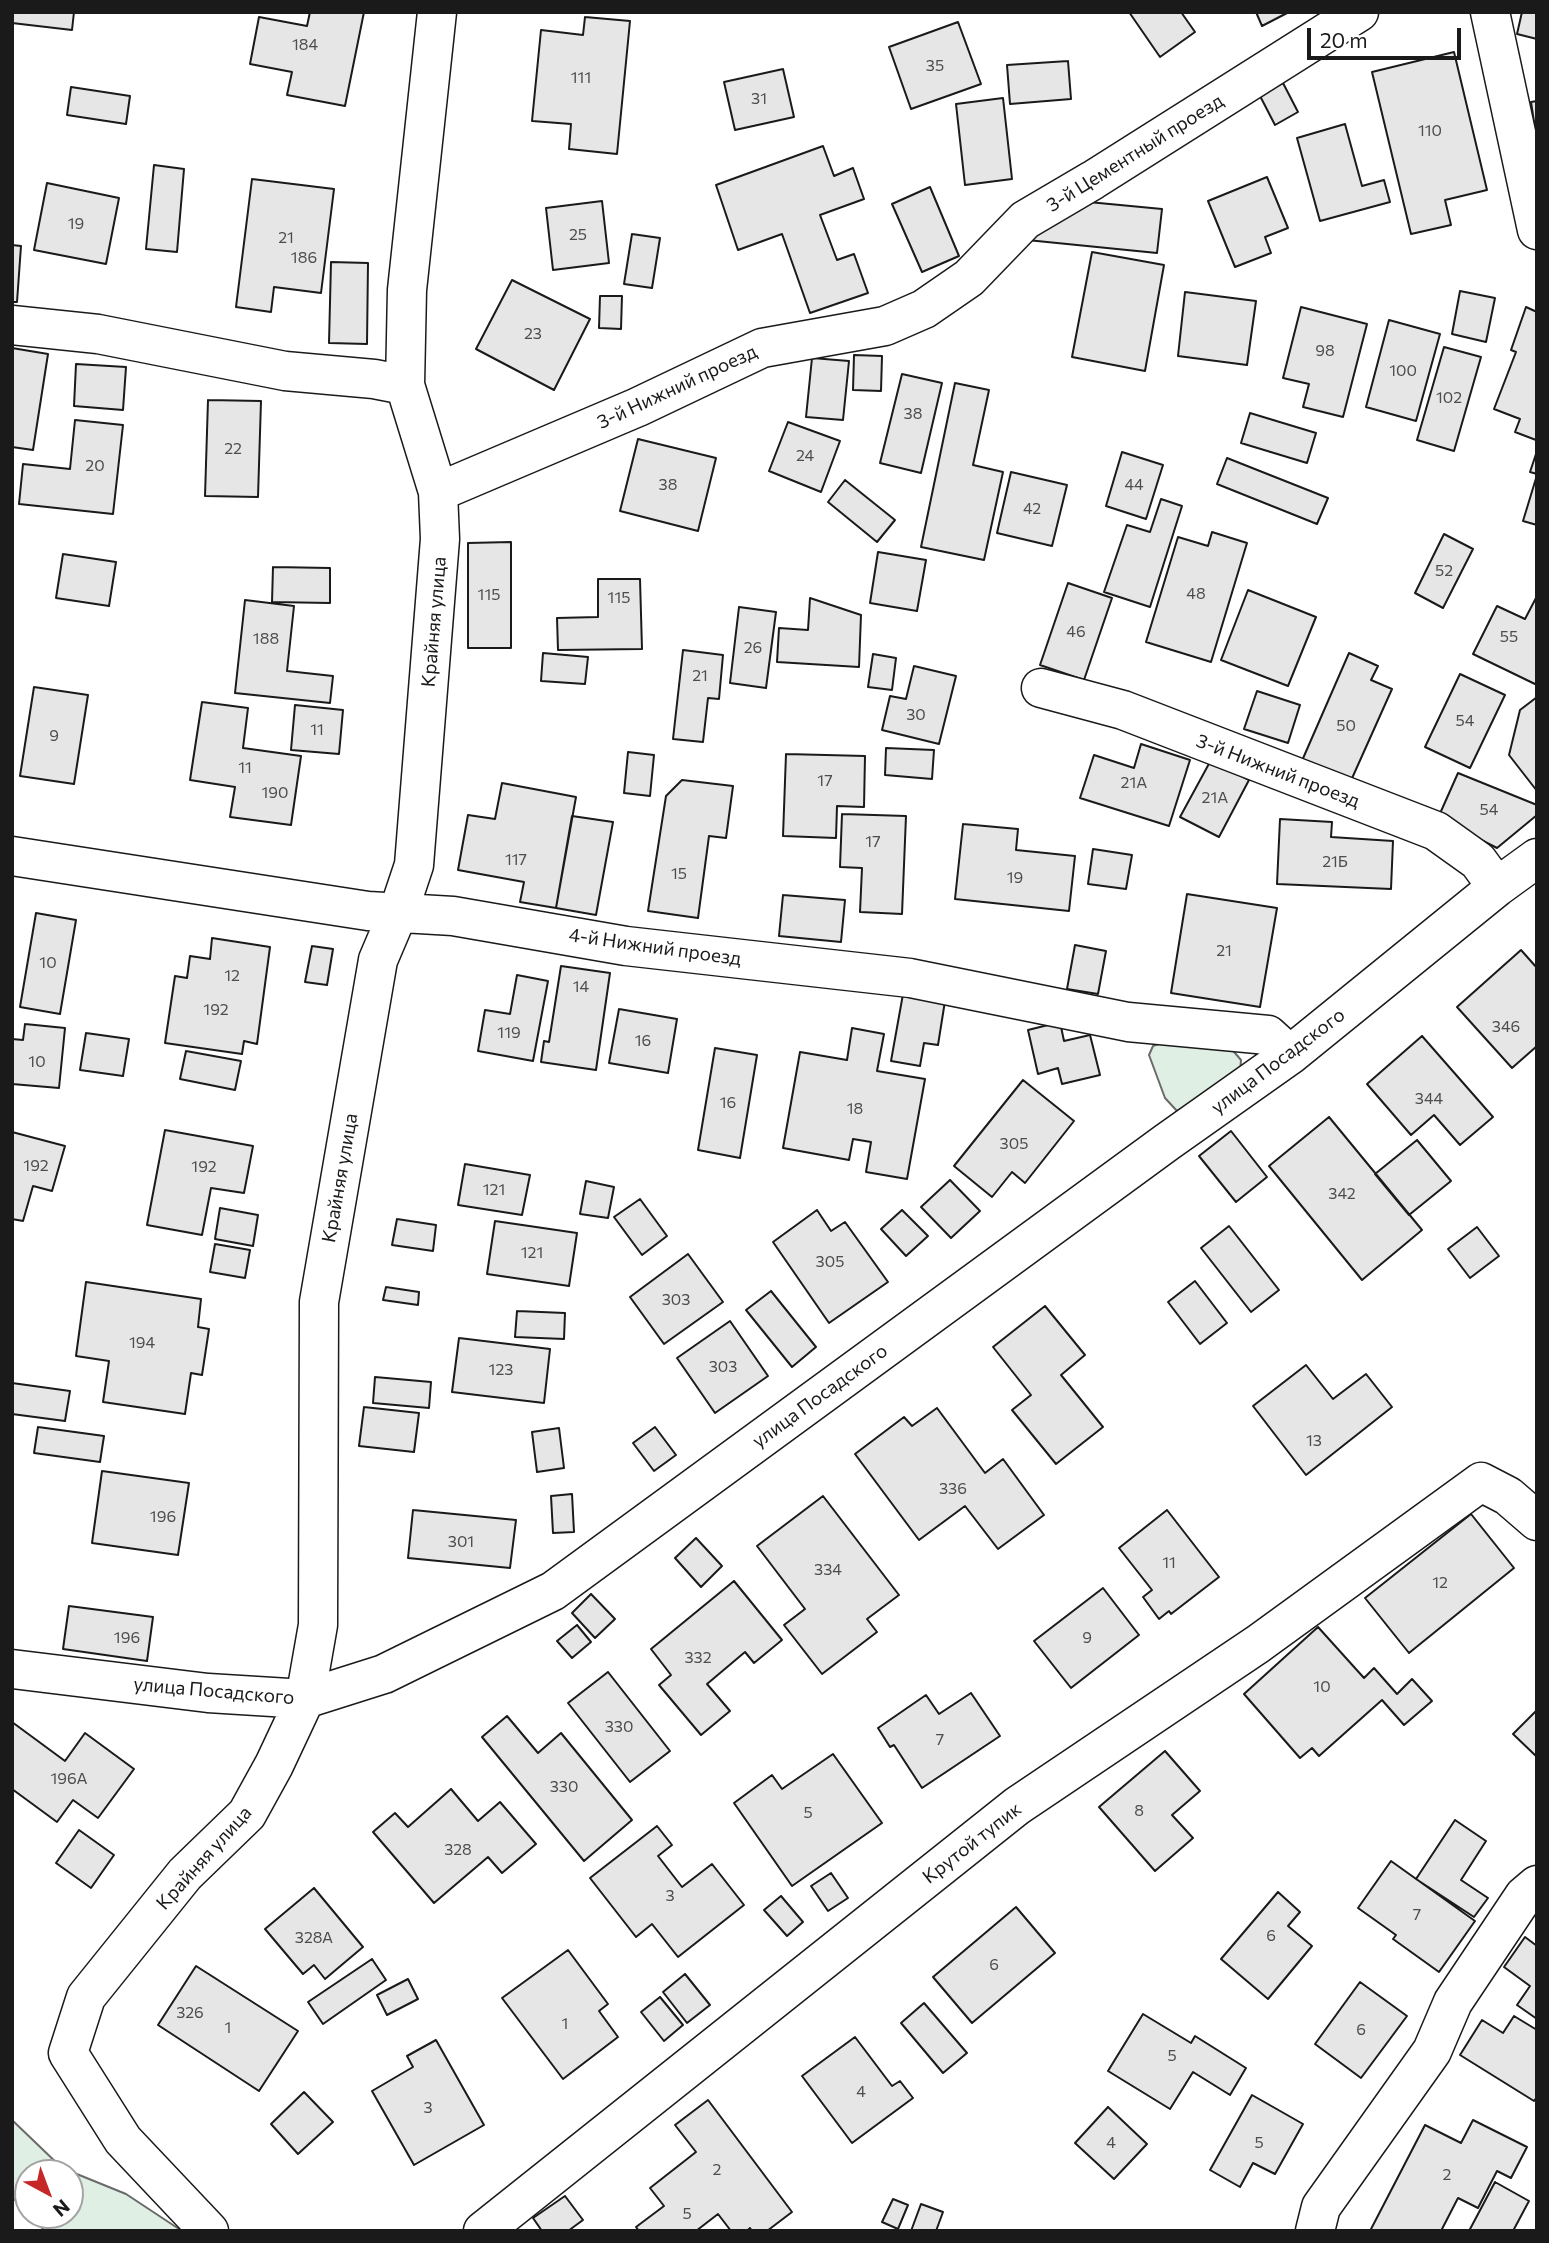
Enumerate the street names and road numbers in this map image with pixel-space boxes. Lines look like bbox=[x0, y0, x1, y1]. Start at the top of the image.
street label: 3-й Цементный проезд bbox=[1042, 89, 1228, 217]
street label: 3-й Нижний проезд bbox=[594, 340, 760, 434]
street label: Крайняя улица bbox=[417, 556, 451, 688]
street label: 3-й Нижний проезд bbox=[1193, 729, 1363, 813]
street label: 4-й Нижний проезд bbox=[567, 924, 743, 970]
street label: улица Посадского bbox=[1207, 1003, 1349, 1119]
street label: Крайняя улица bbox=[317, 1112, 363, 1244]
street label: улица Посадского bbox=[748, 1339, 892, 1453]
street label: улица Посадского bbox=[133, 1673, 295, 1709]
street label: Крутой тупик bbox=[918, 1797, 1026, 1889]
street label: Крайняя улица bbox=[152, 1802, 256, 1914]

